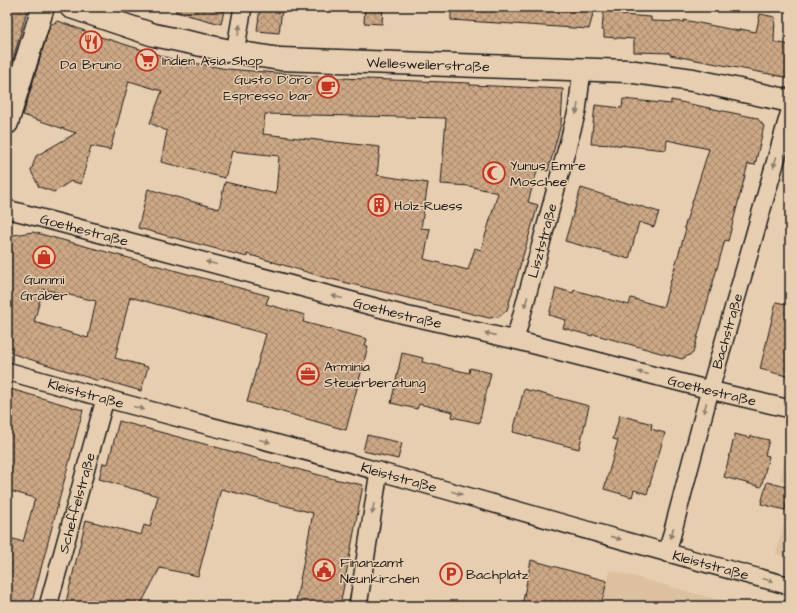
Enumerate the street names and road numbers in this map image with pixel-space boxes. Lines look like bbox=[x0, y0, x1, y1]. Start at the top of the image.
street label: Wellesweilerstraße bbox=[366, 53, 490, 77]
street label: Lisztstraße bbox=[523, 201, 563, 280]
street label: Goethestraße bbox=[38, 209, 131, 252]
street label: Bachstraße bbox=[708, 291, 748, 371]
street label: Goethestraße bbox=[351, 293, 444, 334]
street label: Goethestraße bbox=[665, 371, 758, 412]
street label: Kleiststraße bbox=[45, 374, 126, 414]
street label: Scheffelstraße bbox=[54, 450, 101, 556]
street label: Kleiststraße bbox=[358, 458, 440, 498]
street label: Kleiststraße bbox=[670, 546, 751, 586]

